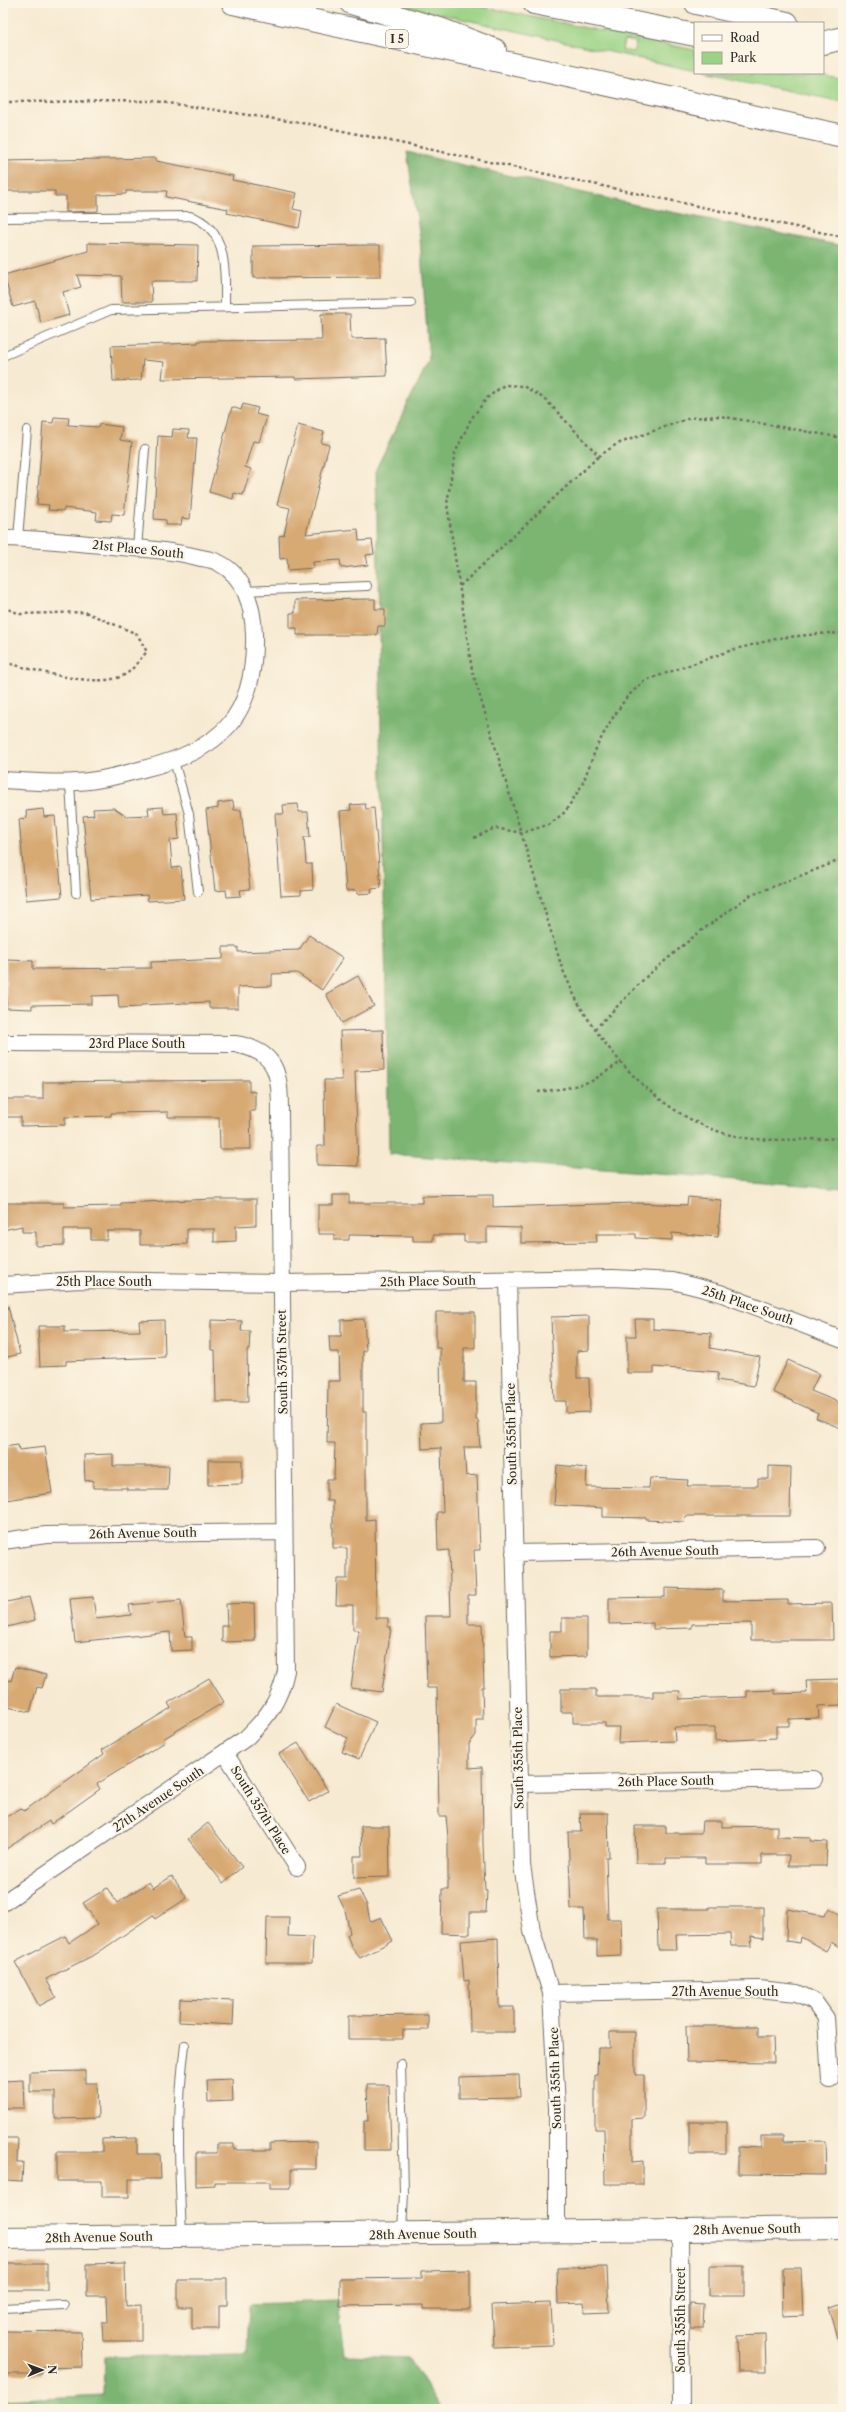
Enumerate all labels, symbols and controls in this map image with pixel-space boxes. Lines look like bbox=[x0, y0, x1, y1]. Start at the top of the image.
legend bbox=[694, 22, 824, 74]
road number: I 5 bbox=[386, 30, 408, 48]
text: Road bbox=[730, 30, 760, 45]
text: Park bbox=[730, 50, 757, 65]
street label: 21st Place South bbox=[91, 537, 185, 561]
street label: 23rd Place South bbox=[89, 1036, 186, 1051]
street label: 25th Place South bbox=[380, 1273, 477, 1289]
street label: 25th Place South bbox=[56, 1274, 153, 1289]
street label: 25th Place South bbox=[700, 1282, 796, 1328]
street label: South 357th Street bbox=[274, 1309, 290, 1415]
street label: South 355th Place bbox=[503, 1382, 519, 1485]
street label: 26th Avenue South bbox=[89, 1525, 198, 1541]
street label: 26th Avenue South bbox=[611, 1543, 720, 1559]
street label: South 355th Place bbox=[510, 1706, 526, 1809]
street label: 27th Avenue South bbox=[110, 1763, 207, 1835]
street label: South 357th Place bbox=[228, 1763, 294, 1857]
street label: 26th Place South bbox=[618, 1773, 715, 1789]
street label: 27th Avenue South bbox=[672, 1984, 779, 1999]
street label: South 355th Place bbox=[546, 2026, 564, 2129]
street label: 28th Avenue South bbox=[693, 2221, 802, 2237]
street label: 28th Avenue South bbox=[369, 2226, 478, 2242]
street label: 28th Avenue South bbox=[45, 2229, 154, 2245]
street label: South 355th Street bbox=[673, 2267, 688, 2373]
north arrow bbox=[22, 2350, 62, 2390]
text: N bbox=[45, 2365, 59, 2375]

